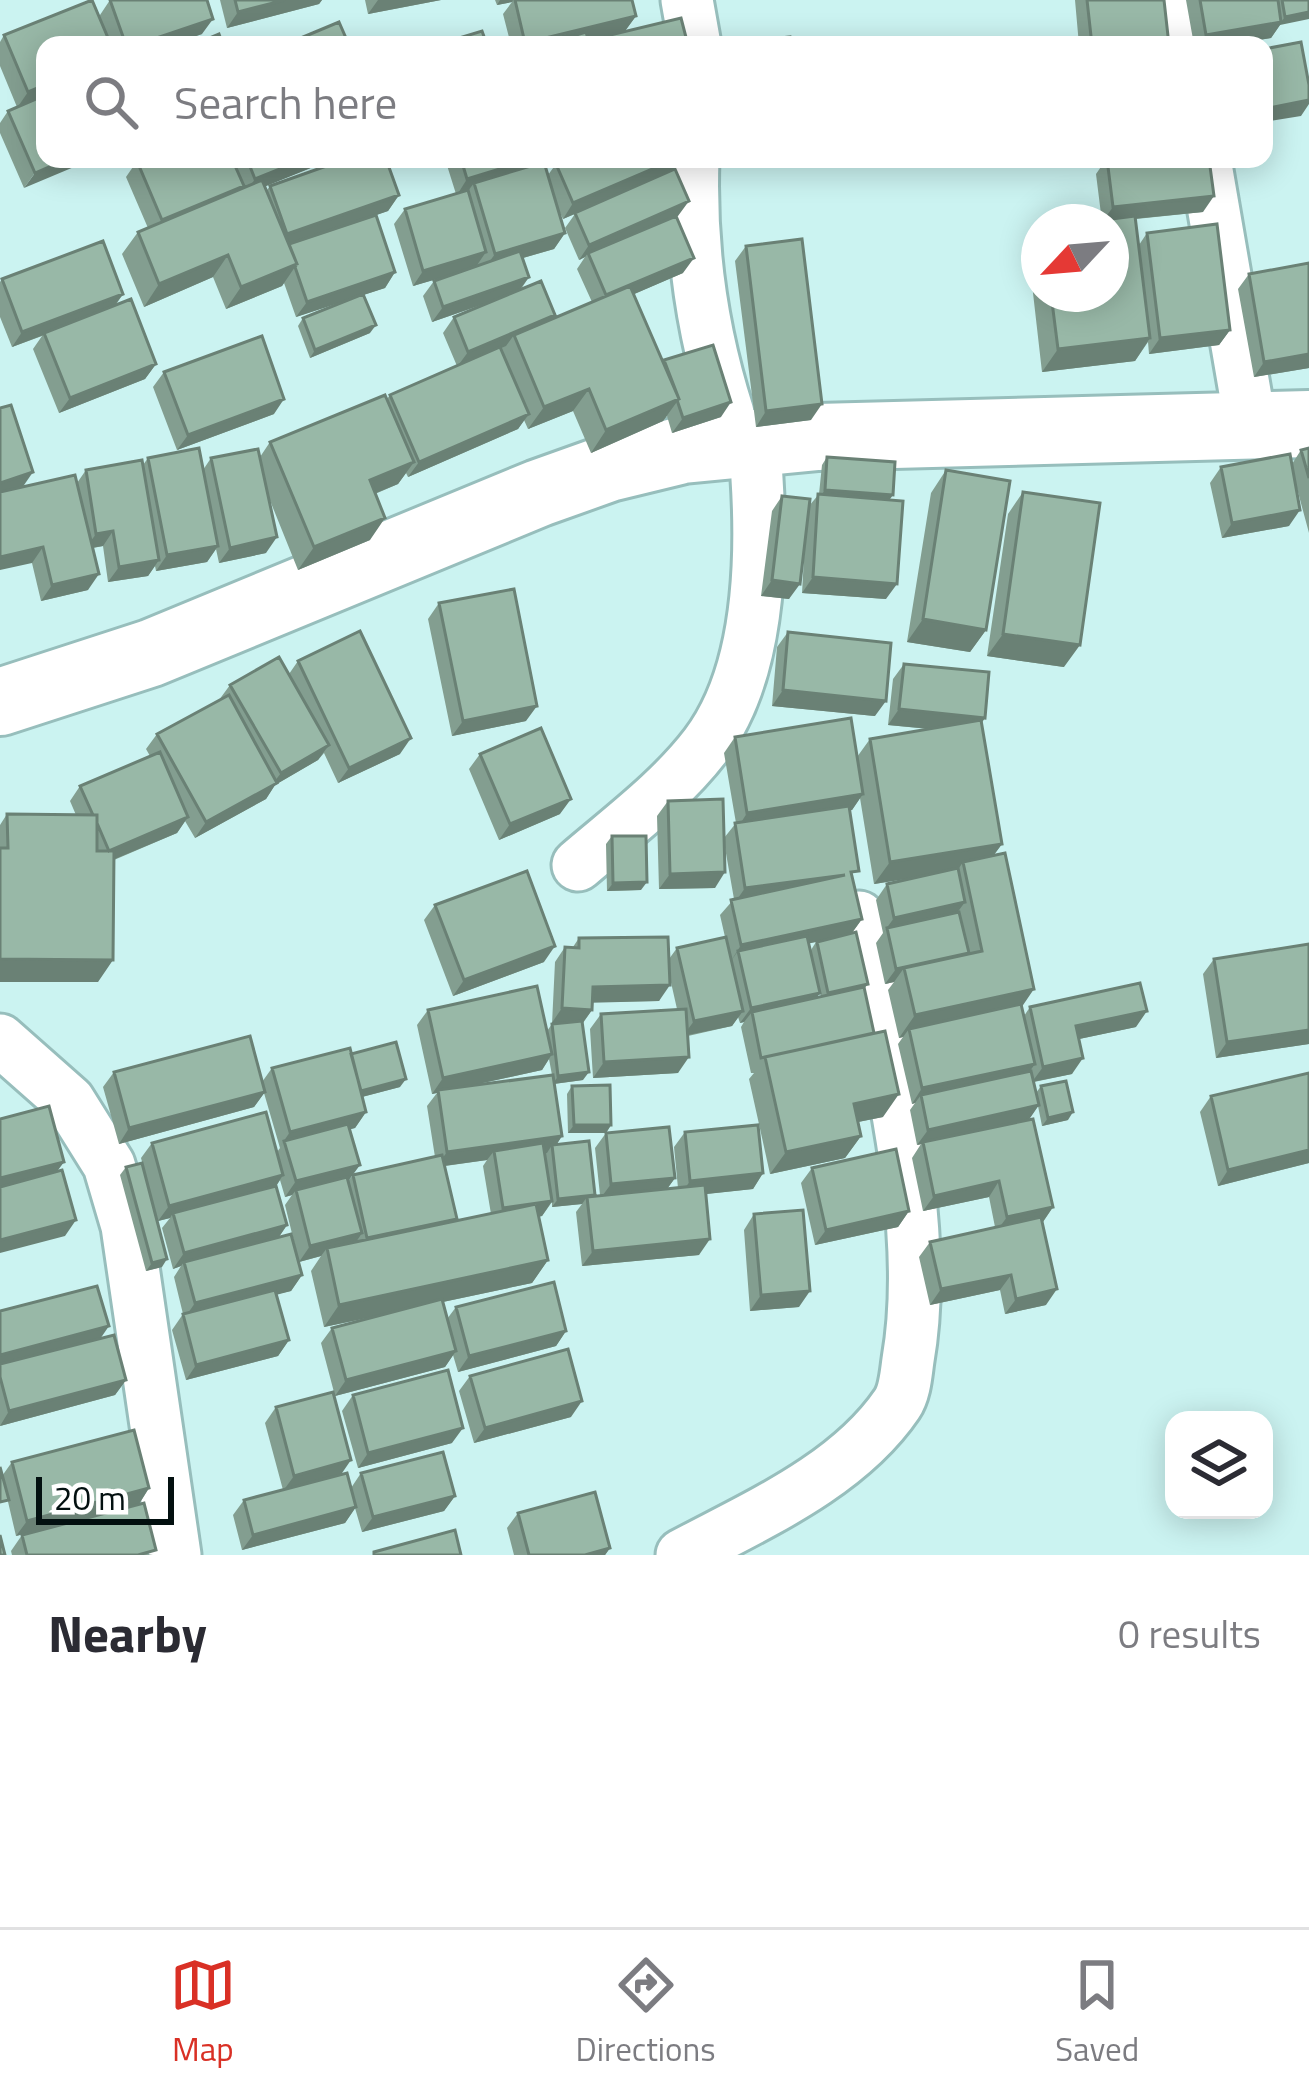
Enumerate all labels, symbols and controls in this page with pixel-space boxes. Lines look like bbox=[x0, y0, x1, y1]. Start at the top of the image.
search box bbox=[36, 36, 1273, 168]
text: Search here bbox=[174, 68, 397, 136]
icon: search bbox=[78, 69, 144, 135]
north arrow bbox=[1021, 204, 1129, 312]
map controls bbox=[1165, 1411, 1273, 1519]
button: layers bbox=[1165, 1411, 1273, 1519]
scale bar bbox=[36, 1471, 174, 1524]
text: 20 m bbox=[54, 1473, 126, 1523]
text: Nearby bbox=[48, 1594, 207, 1672]
text: 0 results bbox=[1118, 1604, 1261, 1663]
tab: Map bbox=[170, 1952, 236, 2074]
tab: Directions bbox=[576, 1952, 715, 2074]
tab: Saved bbox=[1055, 1952, 1139, 2074]

